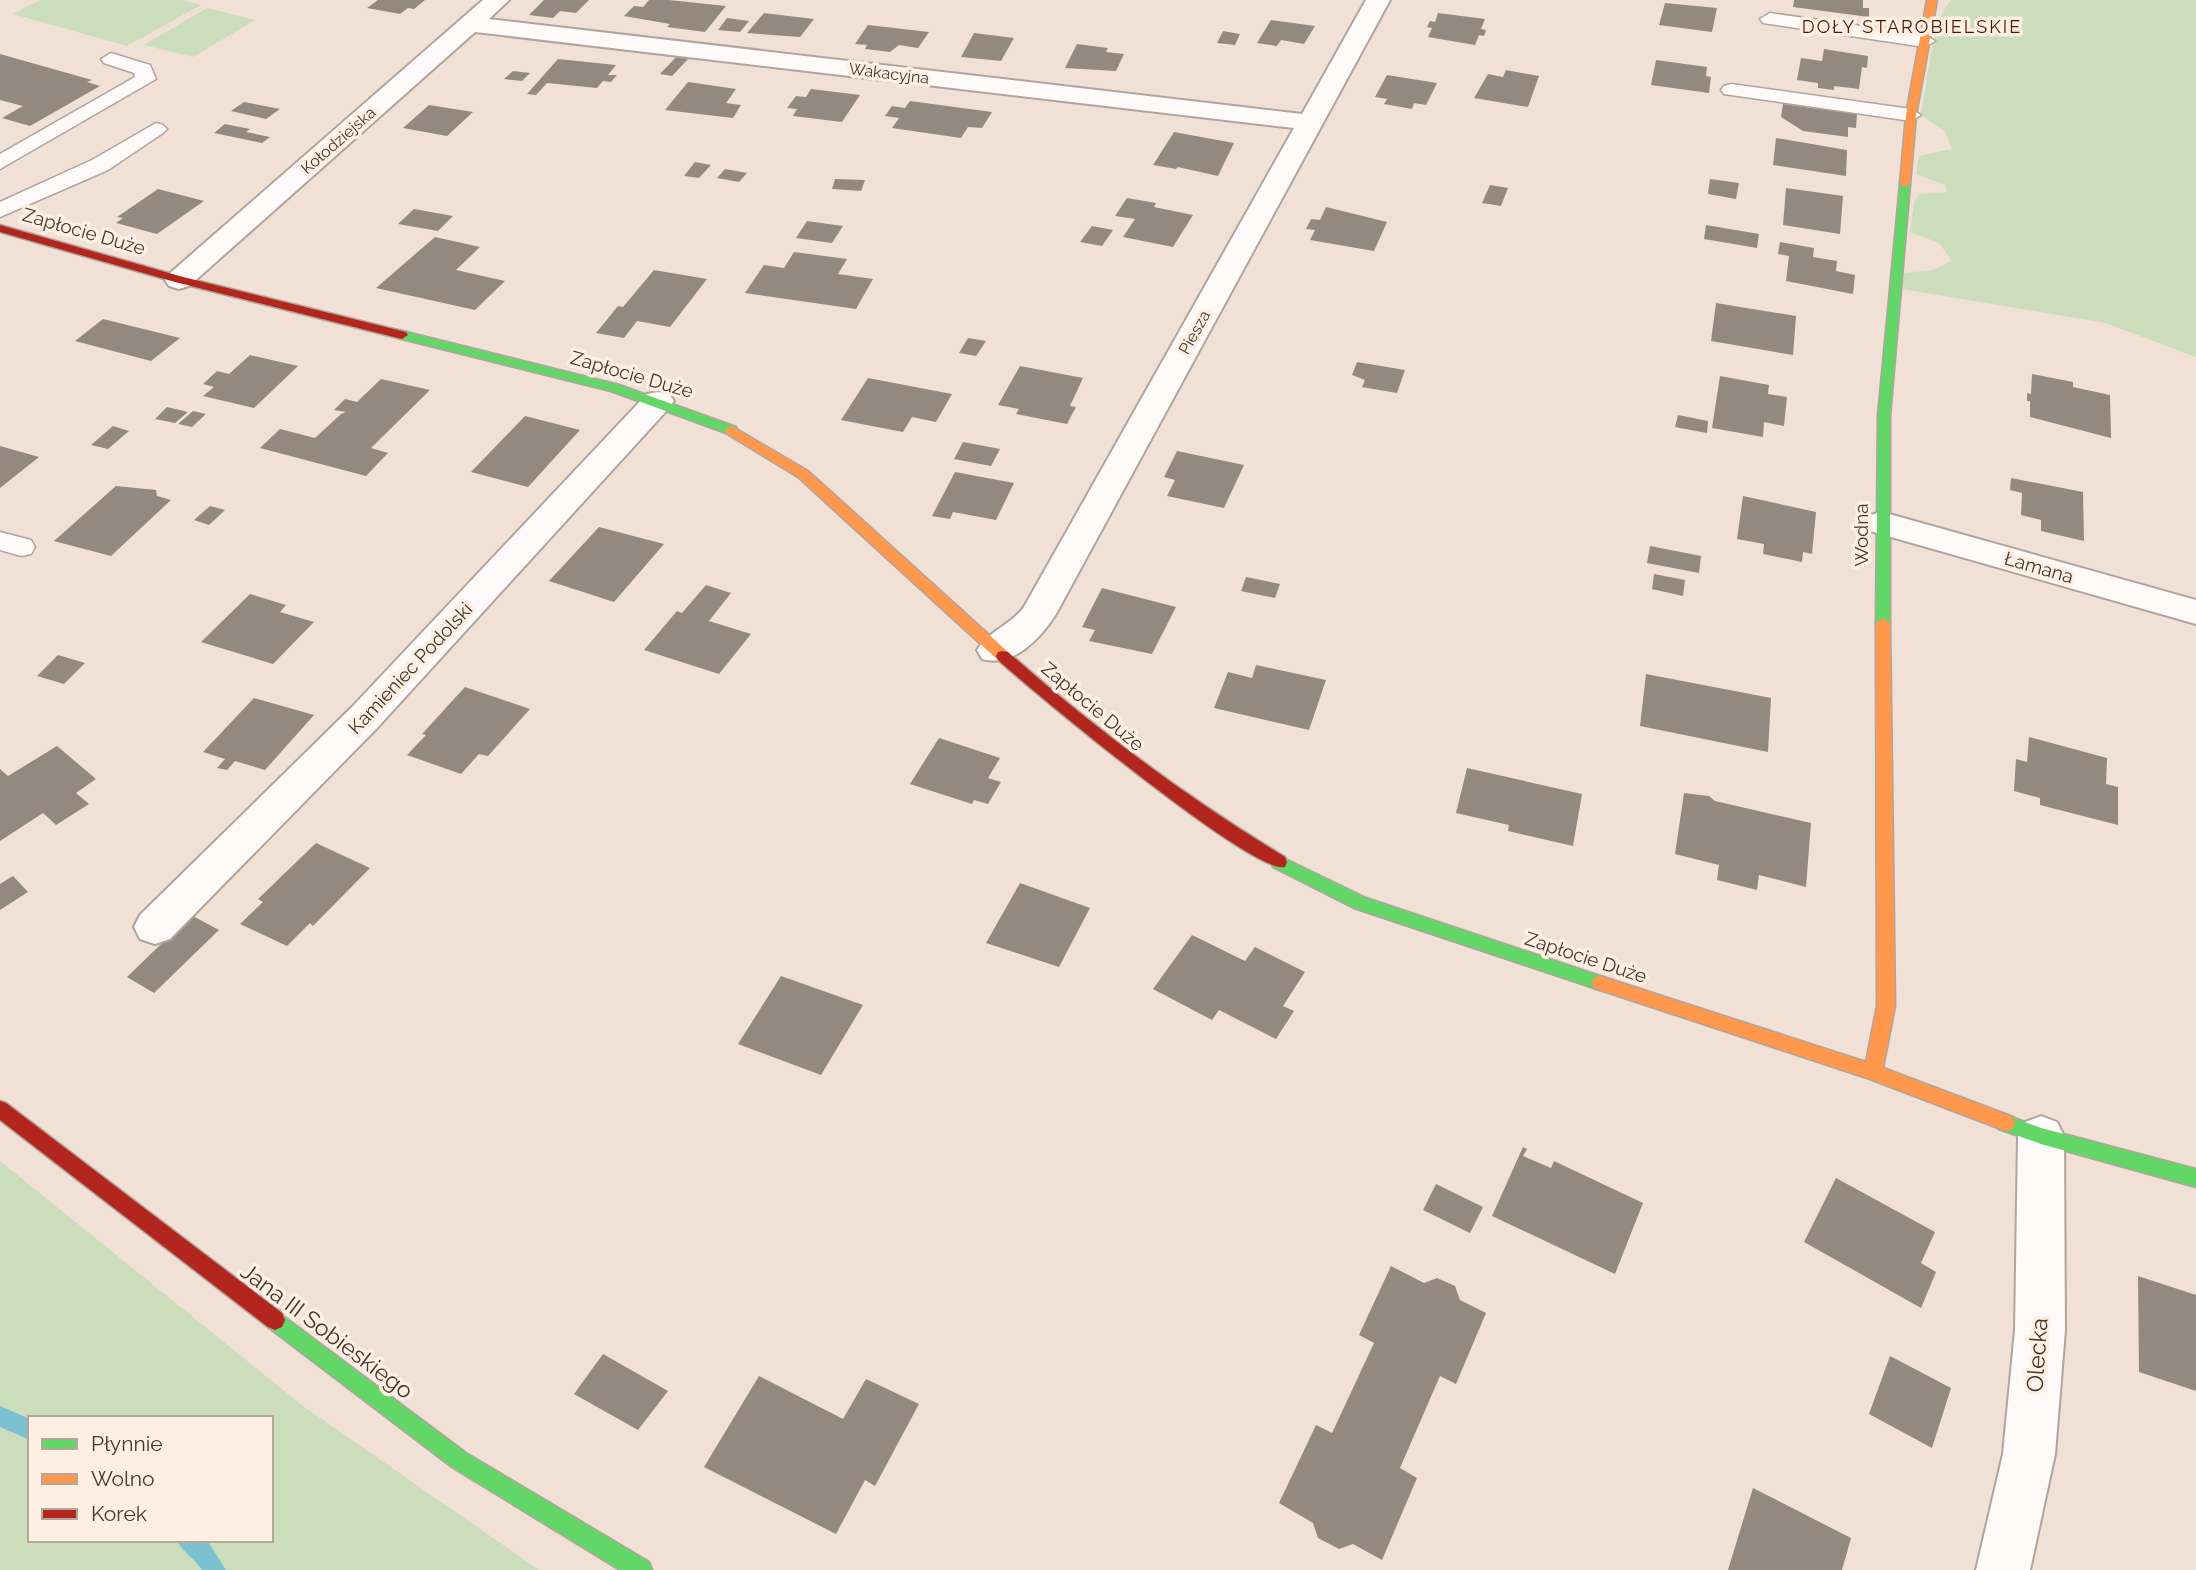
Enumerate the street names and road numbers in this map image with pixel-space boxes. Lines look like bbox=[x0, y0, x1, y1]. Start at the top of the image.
street label: Wakacyjna bbox=[848, 59, 930, 88]
street label: Kołodziejska bbox=[297, 103, 380, 178]
street label: Zapłocie Duże bbox=[20, 203, 148, 259]
street label: Piesza bbox=[1175, 307, 1214, 357]
street label: Zapłocie Duże bbox=[568, 346, 696, 402]
street label: Wodna bbox=[1850, 503, 1872, 567]
street label: Łamana bbox=[2002, 547, 2076, 587]
street label: Kamieniec Podolski bbox=[343, 598, 477, 738]
street label: Zapłocie Duże bbox=[1037, 657, 1149, 755]
street label: Zapłocie Duże bbox=[1522, 927, 1650, 987]
street label: Jana III Sobieskiego bbox=[236, 1257, 419, 1404]
street label: Olecka bbox=[2020, 1317, 2053, 1393]

